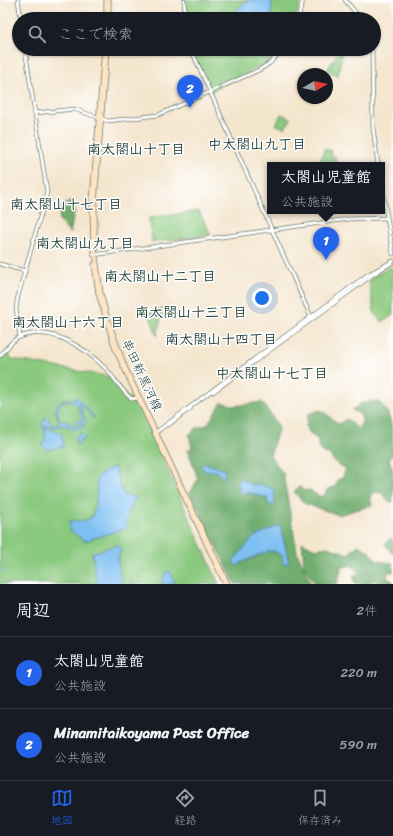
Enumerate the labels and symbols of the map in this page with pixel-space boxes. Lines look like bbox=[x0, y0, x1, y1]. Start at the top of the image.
north arrow bbox=[297, 68, 333, 104]
pin: 2 bbox=[177, 75, 203, 108]
district label: 中太閤山九丁目 bbox=[208, 132, 306, 157]
district label: 南太閤山十丁目 bbox=[87, 137, 185, 162]
district label: 南太閤山十七丁目 bbox=[10, 192, 122, 217]
pin: 1 bbox=[313, 227, 339, 260]
district label: 南太閤山九丁目 bbox=[36, 231, 134, 256]
district label: 南太閤山十二丁目 bbox=[104, 264, 216, 289]
your location bbox=[252, 288, 272, 308]
district label: 南太閤山十三丁目 bbox=[135, 300, 247, 325]
district label: 南太閤山十六丁目 bbox=[12, 310, 124, 335]
district label: 南太閤山十四丁目 bbox=[165, 327, 277, 352]
street label: 串田新黒河線 bbox=[115, 335, 169, 416]
district label: 中太閤山十七丁目 bbox=[216, 361, 328, 386]

